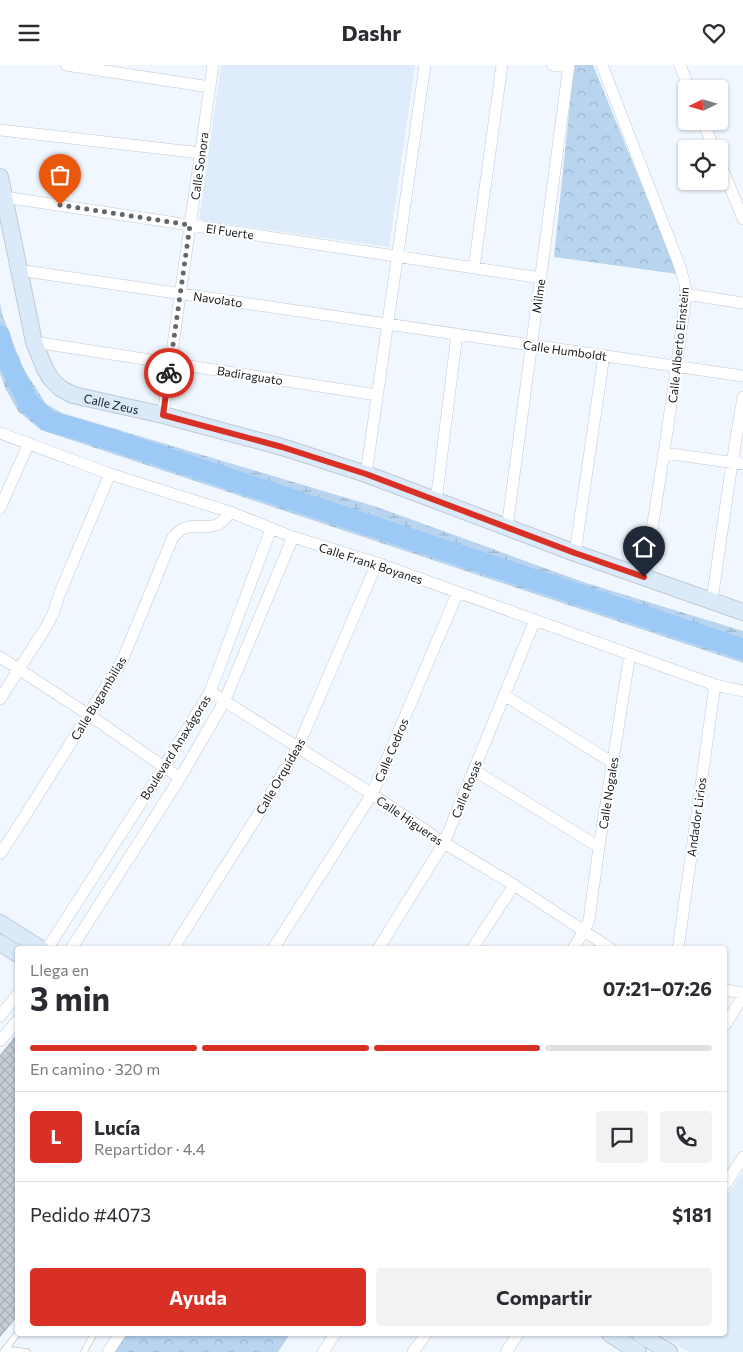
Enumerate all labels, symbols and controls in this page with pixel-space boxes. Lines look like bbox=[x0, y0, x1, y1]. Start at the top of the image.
icon: menu bbox=[15, 19, 43, 47]
text: Dashr bbox=[342, 19, 401, 46]
icon: heart bbox=[700, 19, 728, 47]
north arrow bbox=[678, 80, 728, 130]
map controls bbox=[678, 80, 728, 190]
street label: Calle Sonora bbox=[187, 131, 211, 201]
button: locate bbox=[678, 140, 728, 190]
pin bbox=[39, 154, 81, 205]
icon: bag bbox=[46, 161, 74, 189]
street label: El Fuerte bbox=[205, 221, 255, 241]
street label: Milme bbox=[529, 278, 547, 314]
street label: Calle Alberto Einstein bbox=[665, 286, 691, 404]
street label: Navolato bbox=[192, 289, 244, 309]
street label: Calle Humboldt bbox=[522, 337, 608, 363]
courier bbox=[144, 348, 194, 398]
icon: bike bbox=[155, 359, 183, 387]
street label: Badiraguato bbox=[216, 363, 284, 387]
street label: Calle Zeus bbox=[82, 391, 140, 416]
pin bbox=[623, 526, 665, 577]
icon: home bbox=[630, 533, 658, 561]
street label: Calle Frank Boyanes bbox=[317, 540, 425, 586]
street label: Calle Bugambilias bbox=[68, 654, 128, 742]
street label: Boulevard Anaxágoras bbox=[137, 692, 213, 802]
street label: Calle Cedros bbox=[371, 716, 411, 784]
street label: Calle Orquídeas bbox=[253, 736, 307, 816]
street label: Calle Nogales bbox=[595, 756, 621, 830]
street label: Calle Rosas bbox=[448, 758, 484, 820]
street label: Andador Lirios bbox=[684, 776, 708, 858]
street label: Calle Higueras bbox=[374, 793, 446, 847]
text: Llega en bbox=[30, 960, 89, 979]
text: 07:21–07:26 bbox=[603, 977, 712, 1000]
text: 3 min bbox=[30, 978, 110, 1018]
text: En camino · 320 m bbox=[30, 1059, 160, 1078]
button: chat bbox=[596, 1111, 648, 1163]
button: phone bbox=[660, 1111, 712, 1163]
text: Lucía bbox=[94, 1116, 140, 1139]
text: L bbox=[50, 1125, 62, 1148]
text: Repartidor · 4.4 bbox=[94, 1139, 205, 1158]
text: Pedido #4073 bbox=[30, 1203, 151, 1226]
text: $181 bbox=[672, 1203, 712, 1226]
button: Ayuda bbox=[30, 1268, 366, 1326]
button: Compartir bbox=[376, 1268, 712, 1326]

